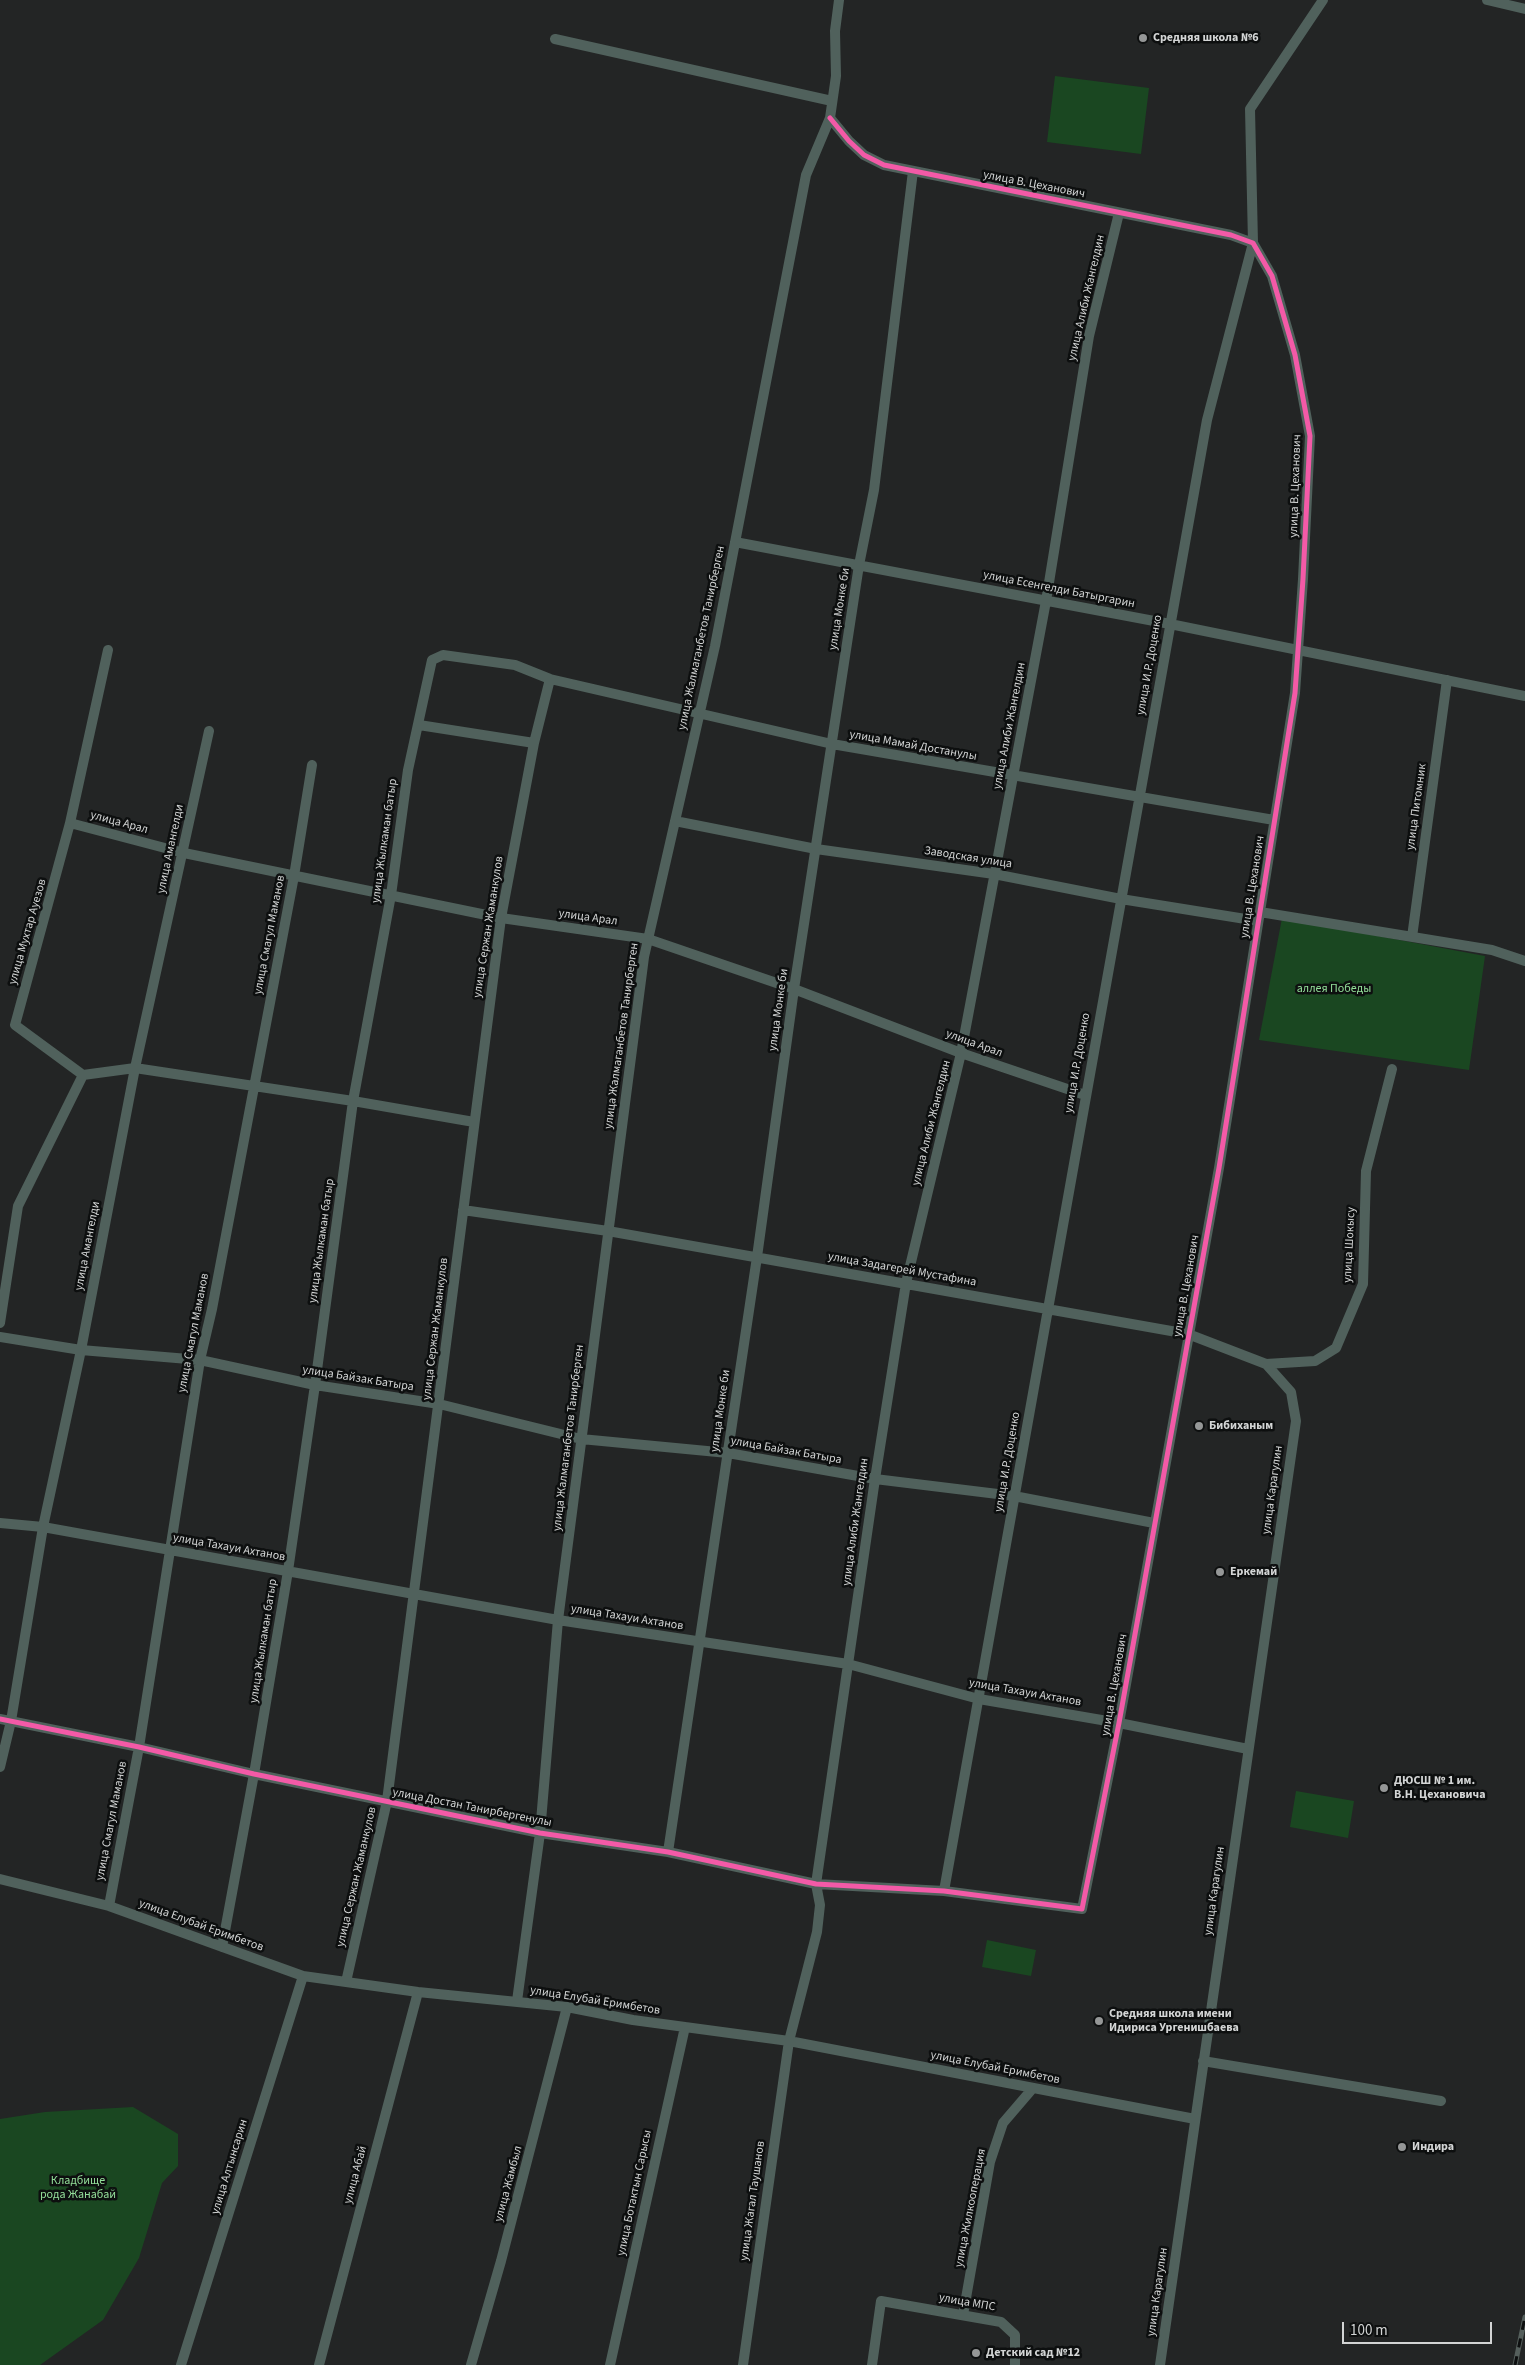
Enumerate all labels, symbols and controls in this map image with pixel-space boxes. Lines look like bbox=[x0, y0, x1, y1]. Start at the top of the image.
place label: Средняя школа №6 bbox=[1153, 31, 1259, 45]
marker: Средняя школа №6 bbox=[1137, 32, 1149, 44]
street label: улица В. Цеханович bbox=[982, 168, 1086, 202]
street label: улица Алиби Жангелдин bbox=[1065, 234, 1109, 362]
street label: улица В. Цеханович bbox=[1287, 434, 1305, 538]
street label: улица Жалмаганбетов Танирберген bbox=[675, 545, 729, 731]
street label: улица Монке би bbox=[826, 567, 854, 651]
street label: улица Есенгелди Батыргарин bbox=[982, 568, 1136, 612]
street label: улица И.Р. Доценко bbox=[1134, 614, 1166, 716]
street label: улица Алиби Жангелдин bbox=[991, 661, 1029, 791]
street label: улица Мамай Достанулы bbox=[848, 728, 978, 764]
street label: улица Питомник bbox=[1404, 763, 1430, 851]
street label: улица Жылкаман батыр bbox=[369, 778, 401, 904]
street label: улица Амангелди bbox=[155, 803, 187, 895]
street label: улица Арал bbox=[88, 808, 150, 838]
street label: улица В. Цеханович bbox=[1238, 835, 1268, 939]
street label: Заводская улица bbox=[923, 844, 1013, 872]
street label: улица Сержан Жаманкулов bbox=[471, 855, 507, 999]
street label: улица Смагул Маманов bbox=[251, 874, 289, 996]
street label: улица Мухтар Ауезов bbox=[6, 877, 50, 987]
street label: улица Арал bbox=[558, 907, 618, 929]
street label: улица Жалмаганбетов Танирберген bbox=[602, 942, 642, 1130]
street label: улица Монке би bbox=[766, 968, 792, 1052]
park label: аллея Победы bbox=[1297, 982, 1371, 996]
street label: улица И.Р. Доценко bbox=[1062, 1012, 1094, 1114]
street label: улица Арал bbox=[944, 1027, 1004, 1061]
street label: улица Алиби Жангелдин bbox=[909, 1059, 955, 1187]
street label: улица Жылкаман батыр bbox=[306, 1178, 338, 1304]
street label: улица Амангелди bbox=[72, 1200, 104, 1292]
street label: улица Шокысу bbox=[1341, 1207, 1359, 1283]
street label: улица В. Цеханович bbox=[1171, 1234, 1203, 1338]
street label: улица Задагерей Мустафина bbox=[827, 1250, 977, 1290]
street label: улица Сержан Жаманкулов bbox=[420, 1257, 452, 1401]
street label: улица Смагул Маманов bbox=[175, 1272, 213, 1394]
street label: улица Жалмаганбетов Танирберген bbox=[550, 1344, 588, 1532]
street label: улица Байзак Батыра bbox=[301, 1363, 415, 1395]
street label: улица Монке би bbox=[708, 1369, 734, 1453]
street label: улица И.Р. Доценко bbox=[992, 1411, 1024, 1513]
place label: Бибиханым bbox=[1209, 1419, 1273, 1433]
marker: Бибиханым bbox=[1193, 1420, 1205, 1432]
street label: улица Байзак Батыра bbox=[729, 1434, 843, 1468]
street label: улица Карагулин bbox=[1260, 1445, 1286, 1535]
street label: улица Алиби Жангелдин bbox=[840, 1457, 872, 1587]
street label: улица Тахауи Ахтанов bbox=[172, 1531, 286, 1565]
place label: Еркемай bbox=[1230, 1565, 1277, 1579]
marker: Еркемай bbox=[1214, 1566, 1226, 1578]
street label: улица Жылкаман батыр bbox=[247, 1578, 281, 1704]
street label: улица Тахауи Ахтанов bbox=[570, 1602, 684, 1634]
street label: улица В. Цеханович bbox=[1099, 1633, 1131, 1737]
street label: улица Тахауи Ахтанов bbox=[968, 1676, 1082, 1710]
street label: улица Смагул Маманов bbox=[93, 1760, 131, 1882]
place label: ДЮСШ № 1 им. В.Н. Цехановича bbox=[1394, 1774, 1485, 1802]
marker: ДЮСШ № 1 им. В.Н. Цехановича bbox=[1378, 1782, 1390, 1794]
street label: улица Достан Танирбергенулы bbox=[391, 1785, 553, 1831]
street label: улица Сержан Жаманкулов bbox=[334, 1806, 380, 1948]
street label: улица Карагулин bbox=[1202, 1846, 1228, 1936]
street label: улица Елубай Еримбетов bbox=[137, 1897, 265, 1955]
street label: улица Елубай Еримбетов bbox=[529, 1984, 661, 2018]
place label: Средняя школа имени Идириса Ургенишбаева bbox=[1109, 2007, 1239, 2035]
marker: Средняя школа имени Идириса Ургенишбаева bbox=[1093, 2015, 1105, 2027]
street label: улица Елубай Еримбетов bbox=[929, 2048, 1061, 2088]
street label: улица Алтынсарин bbox=[209, 2118, 251, 2216]
street label: улица Ботактын Сарысы bbox=[615, 2129, 655, 2257]
street label: улица Жагал Таушанов bbox=[737, 2140, 769, 2262]
place label: Индира bbox=[1412, 2140, 1454, 2154]
marker: Индира bbox=[1396, 2141, 1408, 2153]
street label: улица Абай bbox=[341, 2144, 371, 2206]
street label: улица Жамбыл bbox=[492, 2144, 526, 2224]
street label: улица Жилкооперация bbox=[952, 2147, 990, 2269]
park label: Кладбище рода Жанабай bbox=[40, 2174, 116, 2202]
street label: улица Карагулин bbox=[1145, 2247, 1171, 2337]
street label: улица МПС bbox=[938, 2291, 996, 2315]
scale bar bbox=[1345, 2312, 1495, 2344]
text: 100 m bbox=[1350, 2320, 1388, 2341]
place label: Детский сад №12 bbox=[986, 2346, 1080, 2360]
marker: Детский сад №12 bbox=[970, 2347, 982, 2359]

